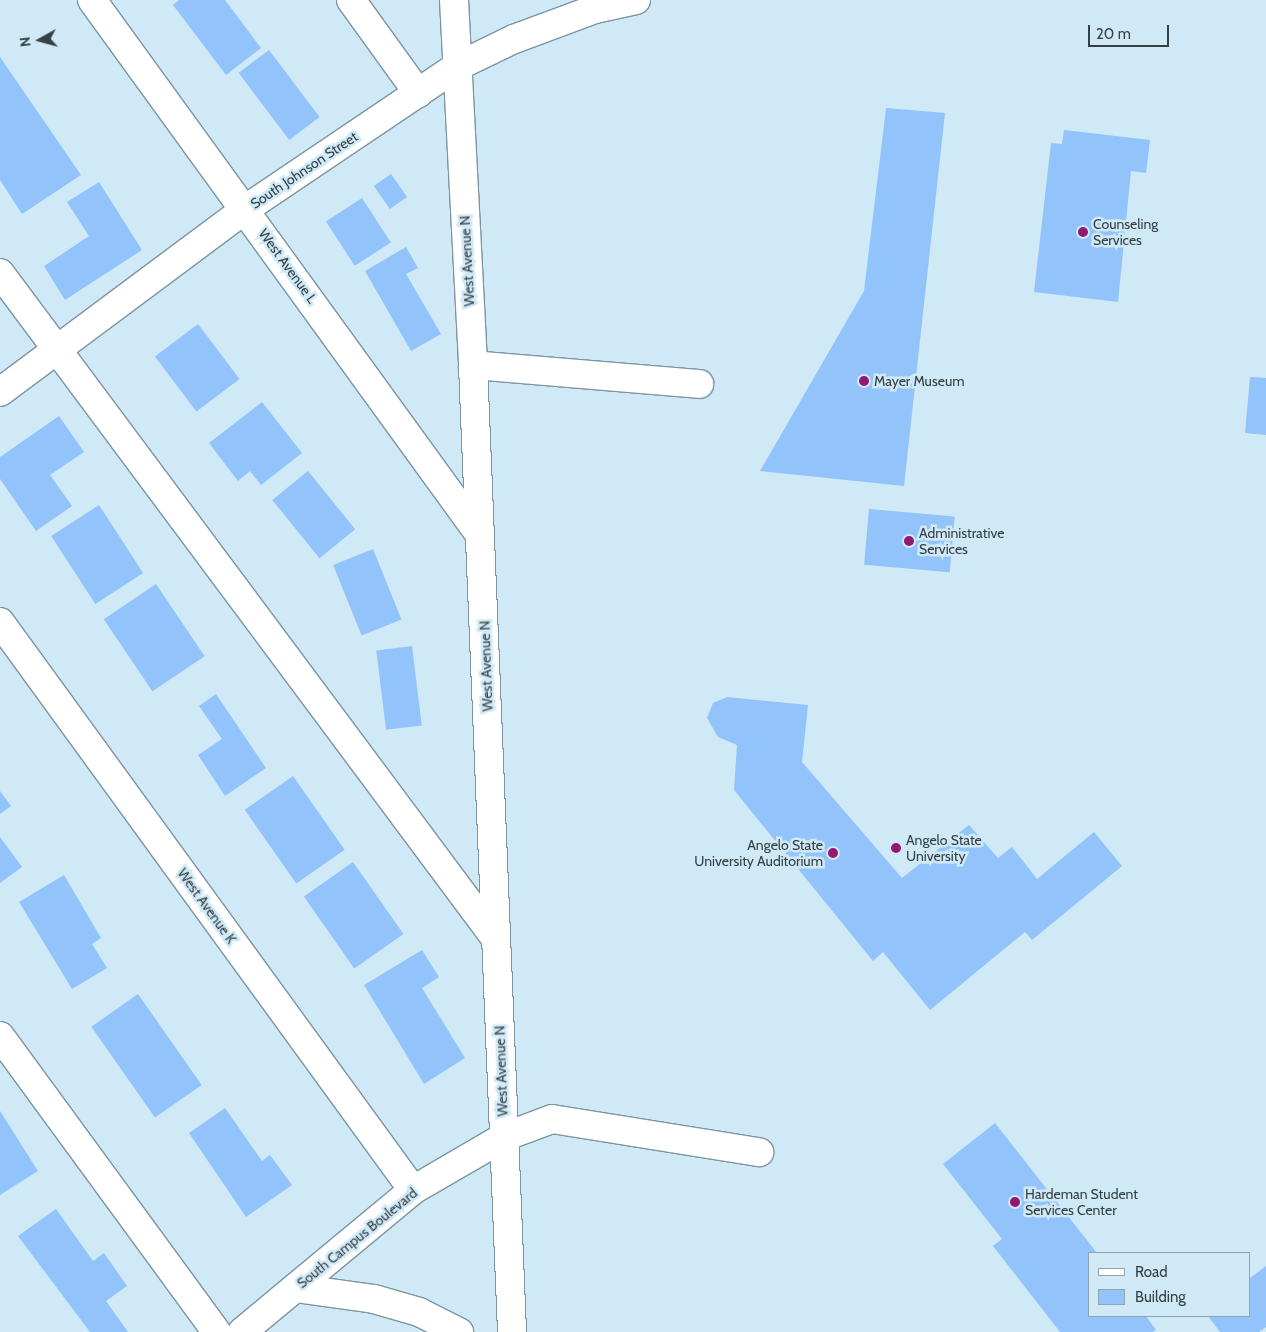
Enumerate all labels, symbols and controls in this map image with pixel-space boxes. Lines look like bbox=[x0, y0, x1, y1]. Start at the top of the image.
north arrow bbox=[15, 15, 65, 65]
scale bar bbox=[1091, 15, 1172, 47]
text: 20 m bbox=[1096, 25, 1131, 43]
text: N bbox=[16, 36, 35, 48]
street label: South Johnson Street bbox=[247, 128, 361, 212]
street label: West Avenue N bbox=[456, 215, 478, 307]
place label: Counseling Services bbox=[1093, 216, 1158, 248]
street label: West Avenue L bbox=[255, 225, 321, 307]
marker: Counseling Services bbox=[1077, 226, 1089, 238]
place label: Mayer Museum bbox=[874, 373, 965, 389]
marker: Mayer Museum bbox=[858, 375, 870, 387]
place label: Administrative Services bbox=[919, 525, 1004, 558]
marker: Administrative Services bbox=[903, 535, 915, 547]
street label: West Avenue N bbox=[476, 620, 496, 712]
place label: Angelo State University bbox=[906, 832, 982, 864]
place label: Angelo State University Auditorium bbox=[694, 837, 823, 870]
marker: Angelo State University bbox=[890, 842, 902, 854]
marker: Angelo State University Auditorium bbox=[827, 847, 839, 859]
street label: West Avenue K bbox=[174, 865, 240, 947]
street label: West Avenue N bbox=[491, 1025, 511, 1117]
street label: South Campus Boulevard bbox=[294, 1184, 420, 1292]
place label: Hardeman Student Services Center bbox=[1025, 1186, 1138, 1218]
marker: Hardeman Student Services Center bbox=[1009, 1196, 1021, 1208]
legend bbox=[1088, 1252, 1251, 1317]
text: Road bbox=[1135, 1263, 1168, 1281]
text: Building bbox=[1135, 1288, 1186, 1306]

